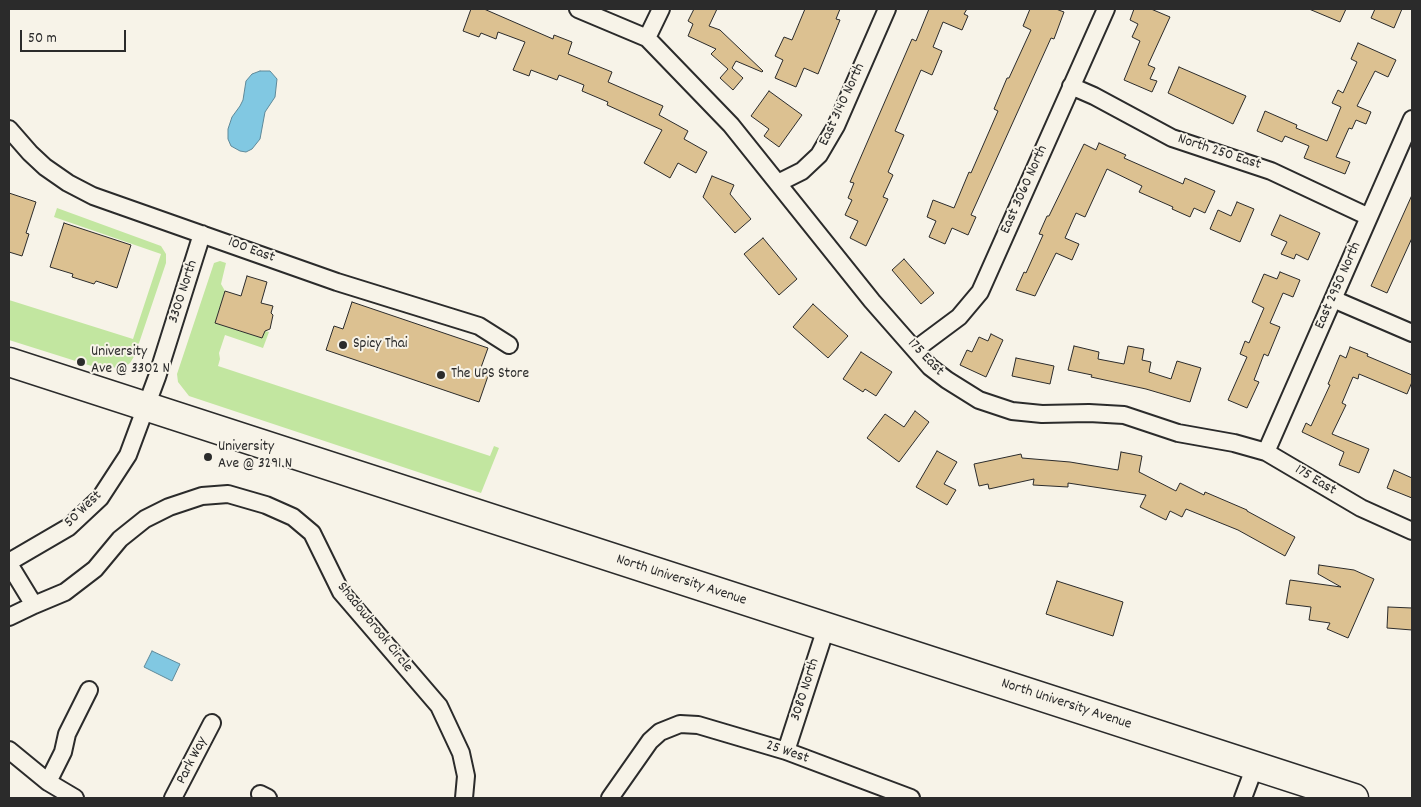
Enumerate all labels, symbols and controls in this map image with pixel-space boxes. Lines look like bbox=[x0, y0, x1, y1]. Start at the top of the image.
scale bar bbox=[22, 20, 129, 52]
text: 50 m bbox=[28, 28, 57, 50]
street label: East 3140 North bbox=[816, 61, 870, 149]
street label: North 250 East bbox=[1175, 131, 1263, 175]
street label: East 3060 North bbox=[997, 143, 1053, 237]
street label: 100 East bbox=[225, 234, 277, 268]
street label: East 2950 North bbox=[1312, 240, 1366, 332]
street label: 3300 North bbox=[165, 258, 203, 326]
place label: Spicy Thai bbox=[353, 336, 407, 354]
street label: 175 East bbox=[903, 336, 947, 380]
marker: Spicy Thai bbox=[337, 339, 349, 351]
place label: University Ave @ 3302 N bbox=[91, 344, 170, 379]
marker: University Ave @ 3302 N bbox=[75, 356, 87, 368]
place label: The UPS Store bbox=[451, 366, 529, 384]
marker: The UPS Store bbox=[435, 369, 447, 381]
place label: University Ave @ 3291 N bbox=[218, 439, 292, 474]
marker: University Ave @ 3291 N bbox=[202, 451, 214, 463]
street label: 175 East bbox=[1291, 462, 1339, 500]
street label: 50 West bbox=[61, 488, 107, 532]
street label: North University Avenue bbox=[614, 551, 748, 611]
street label: Shadowbrook Circle bbox=[332, 579, 416, 677]
street label: 3080 North bbox=[787, 657, 825, 723]
street label: North University Avenue bbox=[999, 675, 1133, 735]
street label: Park Way bbox=[173, 734, 213, 788]
street label: 25 West bbox=[763, 737, 811, 769]

